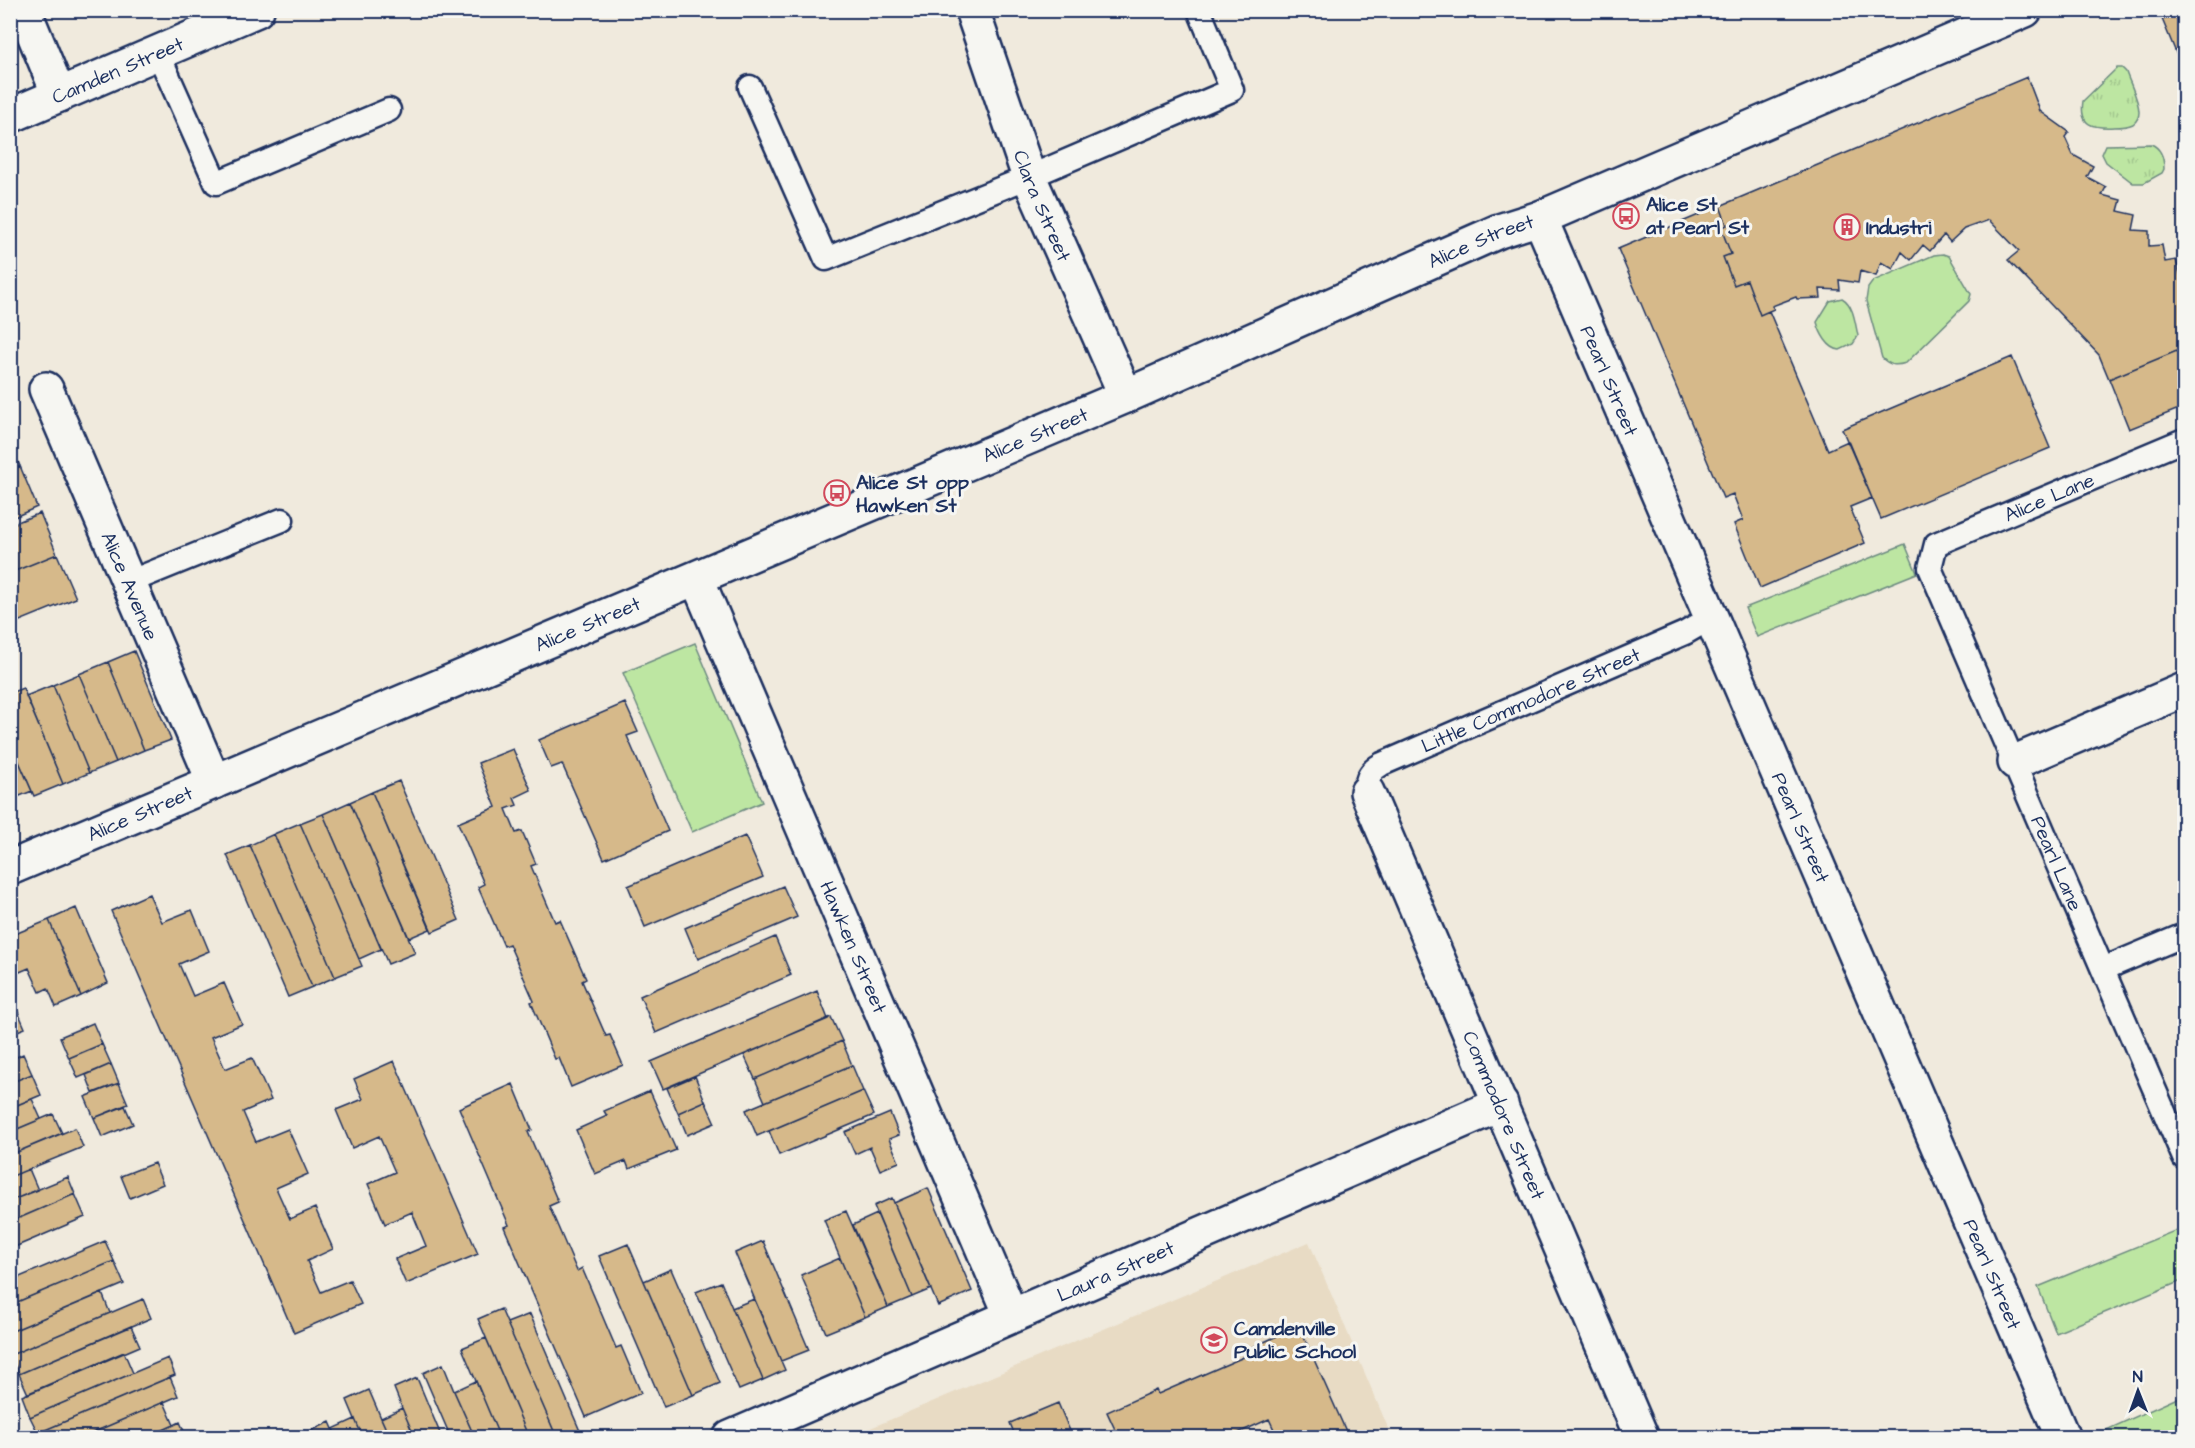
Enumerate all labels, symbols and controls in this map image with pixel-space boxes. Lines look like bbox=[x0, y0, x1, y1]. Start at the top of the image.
street label: Camden Street bbox=[48, 30, 188, 111]
street label: Clara Street bbox=[1006, 147, 1078, 266]
place label: Alice St at Pearl St bbox=[1645, 191, 1750, 242]
bus stop icon: Alice St at Pearl St bbox=[1611, 201, 1641, 231]
street label: Alice Street bbox=[1424, 208, 1537, 276]
building icon: Industri bbox=[1832, 212, 1862, 242]
place label: Industri bbox=[1866, 214, 1933, 242]
street label: Pearl Street bbox=[1573, 321, 1645, 441]
street label: Alice Street bbox=[978, 401, 1093, 470]
street label: Alice Lane bbox=[2000, 466, 2099, 529]
place label: Alice St opp Hawken St bbox=[856, 469, 970, 520]
bus stop icon: Alice St opp Hawken St bbox=[822, 478, 852, 508]
street label: Alice Avenue bbox=[94, 528, 165, 645]
street label: Alice Street bbox=[531, 590, 645, 659]
street label: Little Commodore Street bbox=[1417, 641, 1645, 760]
street label: Pearl Street bbox=[1764, 768, 1836, 887]
street label: Alice Street bbox=[83, 779, 197, 849]
street label: Pearl Lane bbox=[2023, 812, 2089, 916]
street label: Hawken Street bbox=[812, 877, 894, 1018]
street label: Commodore Street bbox=[1455, 1027, 1552, 1204]
street label: Pearl Street bbox=[1956, 1215, 2028, 1334]
street label: Laura Street bbox=[1053, 1234, 1179, 1310]
place label: Camdenville Public School bbox=[1234, 1315, 1356, 1366]
school or university icon: Camdenville Public School bbox=[1199, 1325, 1229, 1355]
north arrow bbox=[2108, 1361, 2168, 1421]
text: N bbox=[2133, 1366, 2143, 1388]

